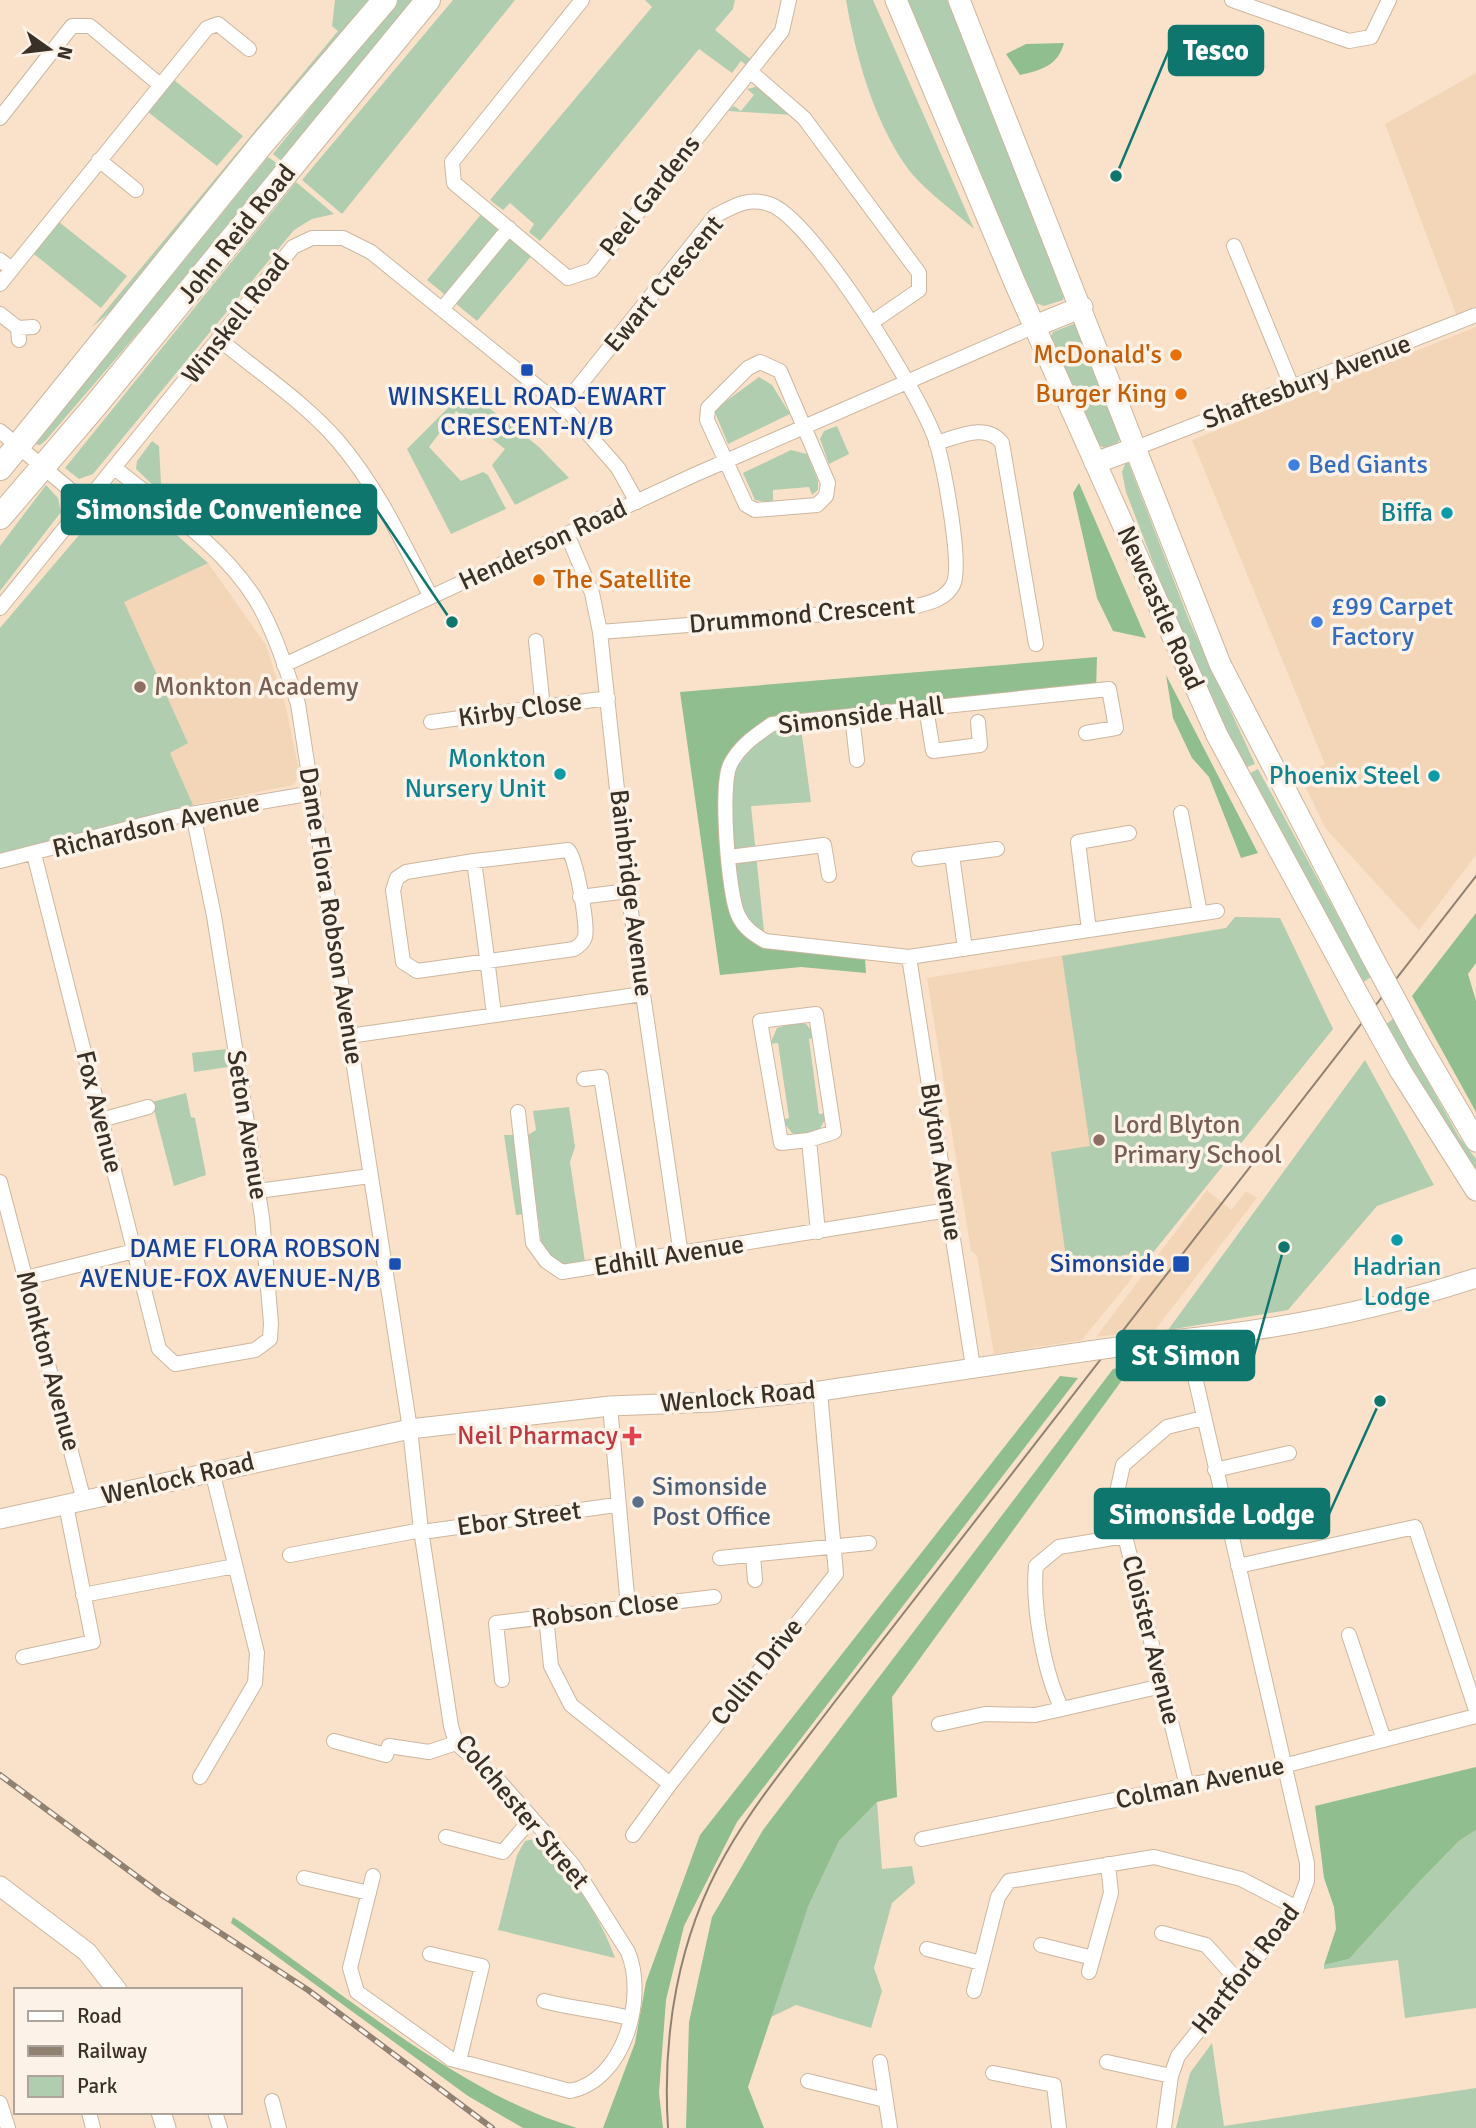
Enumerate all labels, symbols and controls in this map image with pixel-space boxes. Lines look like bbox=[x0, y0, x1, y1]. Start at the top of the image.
north arrow bbox=[14, 14, 84, 84]
callout: Tesco bbox=[1169, 26, 1263, 75]
text: Tesco bbox=[1183, 34, 1249, 68]
text: N bbox=[51, 44, 78, 62]
street label: Peel Gardens bbox=[593, 129, 707, 263]
street label: John Reid Road bbox=[171, 158, 303, 310]
street label: Ewart Crescent bbox=[598, 209, 730, 359]
street label: Winskell Road bbox=[175, 247, 297, 391]
street label: Shaftesbury Avenue bbox=[1198, 328, 1416, 436]
place label: McDonald's bbox=[1033, 339, 1162, 371]
marker: McDonald's bbox=[1168, 347, 1184, 363]
marker: WINSKELL ROAD-EWART CRESCENT-N/B bbox=[519, 362, 535, 378]
place label: Burger King bbox=[1035, 378, 1167, 410]
place label: WINSKELL ROAD-EWART CRESCENT-N/B bbox=[388, 381, 666, 443]
marker: Burger King bbox=[1173, 386, 1189, 402]
place label: Bed Giants bbox=[1308, 449, 1428, 481]
marker: Bed Giants bbox=[1286, 457, 1302, 473]
callout: Simonside Convenience bbox=[62, 485, 376, 534]
street label: Henderson Road bbox=[454, 492, 632, 598]
text: Simonside Convenience bbox=[76, 493, 362, 527]
place label: Biffa bbox=[1381, 497, 1433, 529]
marker: Biffa bbox=[1439, 505, 1455, 521]
street label: Newcastle Road bbox=[1109, 521, 1211, 695]
place label: The Satellite bbox=[553, 564, 692, 596]
marker: The Satellite bbox=[531, 572, 547, 588]
street label: Drummond Crescent bbox=[688, 589, 916, 641]
place label: £99 Carpet Factory bbox=[1331, 591, 1453, 653]
marker: £99 Carpet Factory bbox=[1309, 614, 1325, 630]
place label: Monkton Academy bbox=[154, 671, 358, 703]
marker: Monkton Academy bbox=[132, 679, 148, 695]
street label: Kirby Close bbox=[456, 685, 584, 735]
street label: Simonside Hall bbox=[776, 690, 946, 742]
place label: Monkton Nursery Unit bbox=[404, 743, 546, 805]
place label: Phoenix Steel bbox=[1269, 760, 1420, 792]
street label: Dame Flora Robson Avenue bbox=[292, 765, 370, 1067]
marker: Monkton Nursery Unit bbox=[552, 766, 568, 782]
marker: Phoenix Steel bbox=[1426, 768, 1442, 784]
street label: Richardson Avenue bbox=[49, 787, 263, 865]
street label: Bainbridge Avenue bbox=[602, 788, 660, 998]
street label: Fox Avenue bbox=[68, 1048, 130, 1176]
street label: Seton Avenue bbox=[219, 1048, 275, 1202]
street label: Blyton Avenue bbox=[913, 1081, 969, 1243]
place label: Lord Blyton Primary School bbox=[1113, 1109, 1282, 1171]
marker: Lord Blyton Primary School bbox=[1091, 1132, 1107, 1148]
street label: Edhill Avenue bbox=[592, 1228, 746, 1284]
marker: Hadrian Lodge bbox=[1389, 1232, 1405, 1248]
place label: DAME FLORA ROBSON AVENUE-FOX AVENUE-N/B bbox=[79, 1233, 381, 1295]
place label: Simonside bbox=[1050, 1248, 1165, 1280]
place label: Hadrian Lodge bbox=[1353, 1251, 1441, 1313]
marker: Simonside bbox=[1171, 1254, 1191, 1274]
marker: DAME FLORA ROBSON AVENUE-FOX AVENUE-N/B bbox=[387, 1256, 403, 1272]
street label: Monkton Avenue bbox=[9, 1267, 87, 1455]
callout: St Simon bbox=[1117, 1331, 1254, 1380]
text: St Simon bbox=[1132, 1339, 1240, 1373]
street label: Wenlock Road bbox=[659, 1374, 817, 1420]
place label: Neil Pharmacy bbox=[457, 1420, 618, 1452]
marker: Neil Pharmacy bbox=[624, 1428, 640, 1444]
street label: Wenlock Road bbox=[98, 1446, 258, 1512]
place label: Simonside Post Office bbox=[652, 1471, 771, 1533]
callout: Simonside Lodge bbox=[1095, 1489, 1329, 1538]
street label: Ebor Street bbox=[455, 1494, 583, 1544]
marker: Simonside Post Office bbox=[630, 1494, 646, 1510]
text: Simonside Lodge bbox=[1109, 1498, 1315, 1532]
street label: Cloister Avenue bbox=[1114, 1552, 1188, 1728]
street label: Robson Close bbox=[529, 1585, 681, 1635]
street label: Collin Drive bbox=[704, 1612, 810, 1732]
street label: Colchester Street bbox=[448, 1728, 596, 1896]
street label: Colman Avenue bbox=[1113, 1749, 1287, 1817]
street label: Hartford Road bbox=[1185, 1897, 1307, 2041]
legend bbox=[14, 1988, 242, 2114]
text: Road bbox=[77, 2003, 122, 2029]
text: Railway bbox=[77, 2038, 147, 2064]
text: Park bbox=[77, 2073, 118, 2099]

